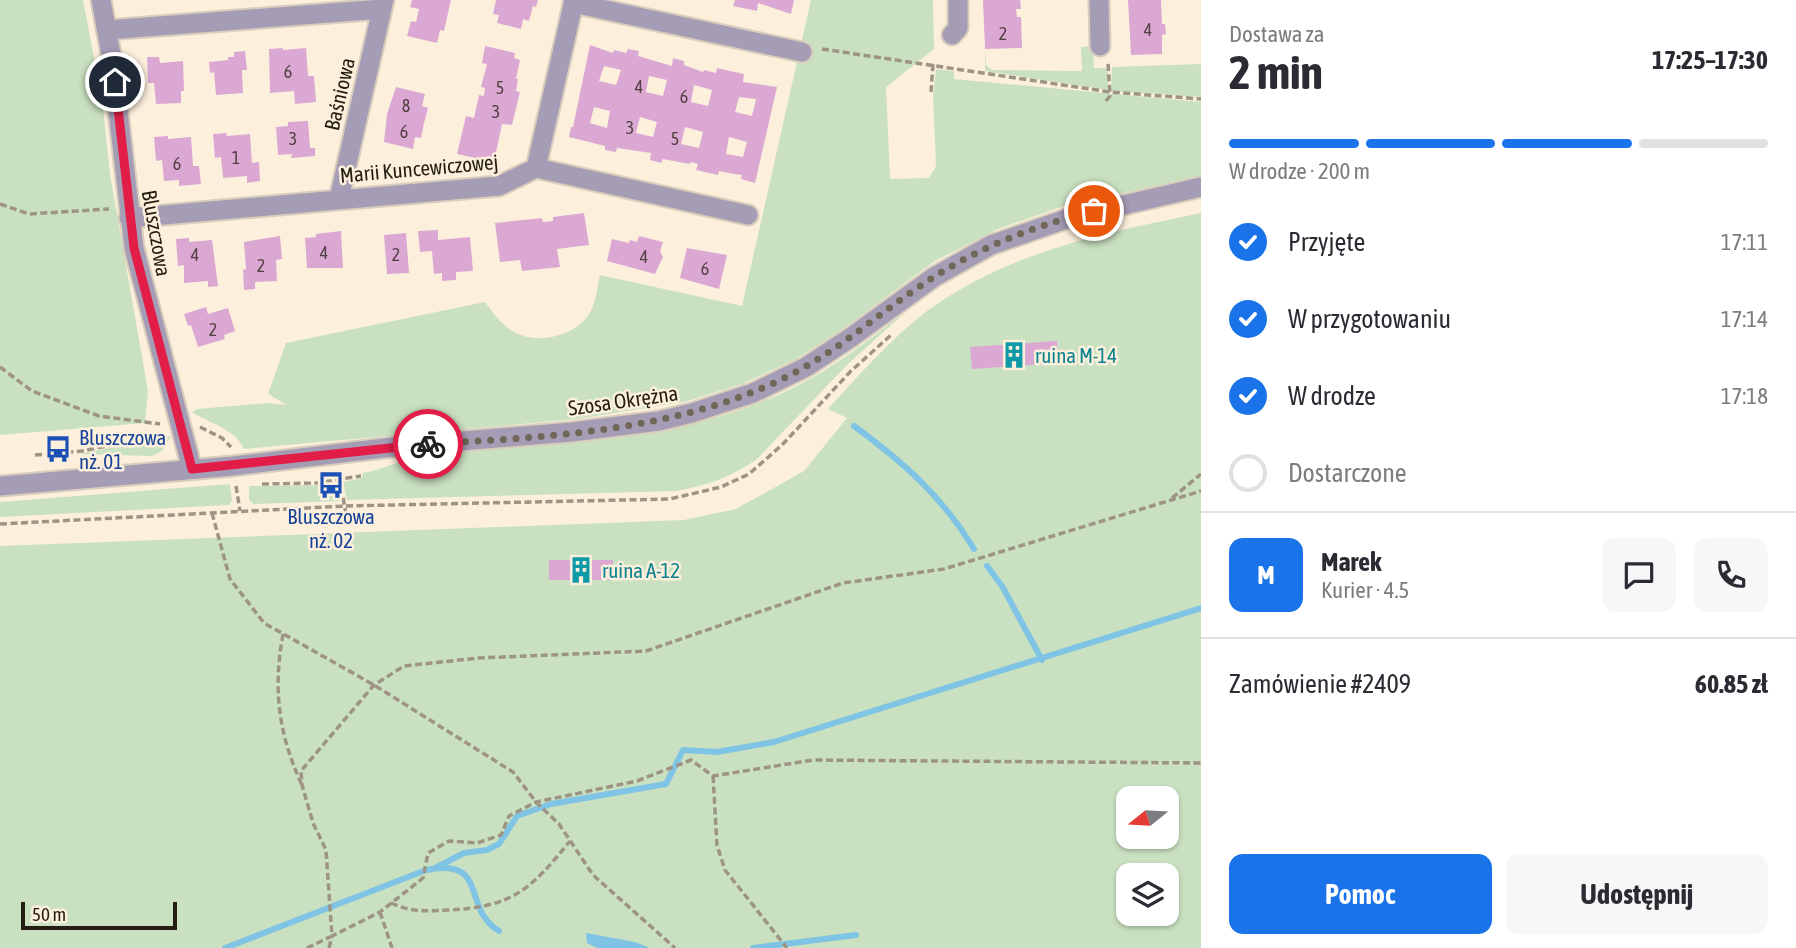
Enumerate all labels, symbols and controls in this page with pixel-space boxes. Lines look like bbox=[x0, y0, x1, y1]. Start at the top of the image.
house number: 4 bbox=[1144, 19, 1152, 40]
text: Dostawa za bbox=[1229, 21, 1324, 47]
house number: 2 bbox=[999, 23, 1007, 44]
text: 17:25–17:30 bbox=[1652, 45, 1768, 75]
text: 2 min bbox=[1229, 46, 1323, 99]
pin bbox=[85, 52, 145, 112]
street label: Baśniowa bbox=[319, 55, 359, 133]
house number: 6 bbox=[284, 61, 292, 82]
icon: home bbox=[96, 63, 134, 101]
house number: 4 bbox=[635, 76, 643, 97]
house number: 5 bbox=[496, 77, 504, 98]
house number: 6 bbox=[680, 86, 688, 107]
house number: 8 bbox=[402, 95, 410, 116]
house number: 3 bbox=[492, 101, 500, 122]
house number: 3 bbox=[626, 117, 634, 138]
house number: 6 bbox=[400, 121, 408, 142]
house number: 3 bbox=[289, 128, 297, 149]
house number: 5 bbox=[671, 128, 679, 149]
house number: 1 bbox=[232, 147, 240, 168]
street label: Marii Kuncewiczowej bbox=[339, 149, 499, 187]
house number: 6 bbox=[173, 153, 181, 174]
text: W drodze · 200 m bbox=[1229, 158, 1370, 184]
pin bbox=[1064, 181, 1124, 241]
street label: Bluszczowa bbox=[138, 188, 176, 278]
icon: bag bbox=[1075, 192, 1113, 230]
icon: check bbox=[1229, 223, 1267, 261]
text: Przyjęte bbox=[1288, 227, 1365, 257]
text: 17:11 bbox=[1721, 229, 1768, 255]
house number: 4 bbox=[320, 242, 328, 263]
house number: 4 bbox=[191, 244, 199, 265]
house number: 2 bbox=[392, 244, 400, 265]
house number: 4 bbox=[640, 246, 648, 267]
house number: 2 bbox=[257, 255, 265, 276]
house number: 6 bbox=[701, 258, 709, 279]
icon: check bbox=[1229, 300, 1267, 338]
text: W przygotowaniu bbox=[1288, 304, 1451, 334]
text: 17:14 bbox=[1721, 306, 1768, 332]
house number: 2 bbox=[209, 319, 217, 340]
building icon: ruina M-14 bbox=[999, 340, 1029, 370]
place label: ruina M-14 bbox=[1035, 343, 1117, 367]
icon: check bbox=[1229, 377, 1267, 415]
street label: Szosa Okrężna bbox=[566, 380, 680, 420]
text: W drodze bbox=[1288, 381, 1376, 411]
text: 17:18 bbox=[1721, 383, 1768, 409]
courier bbox=[393, 409, 463, 479]
place label: Bluszczowa nż. 01 bbox=[79, 425, 166, 473]
icon: bike bbox=[409, 425, 447, 463]
bus stop icon: Bluszczowa nż. 01 bbox=[43, 434, 73, 464]
text: Dostarczone bbox=[1288, 458, 1407, 488]
bus stop icon: Bluszczowa nż. 02 bbox=[316, 470, 346, 500]
place label: Bluszczowa nż. 02 bbox=[287, 504, 375, 552]
button: chat bbox=[1602, 538, 1676, 612]
button: phone bbox=[1694, 538, 1768, 612]
text: Marek bbox=[1321, 547, 1381, 577]
building icon: ruina A-12 bbox=[566, 555, 596, 585]
place label: ruina A-12 bbox=[602, 558, 680, 582]
text: M bbox=[1257, 560, 1275, 590]
text: Kurier · 4.5 bbox=[1321, 577, 1409, 603]
text: Zamówienie #2409 bbox=[1229, 669, 1411, 699]
text: 60.85 zł bbox=[1695, 669, 1768, 699]
north arrow bbox=[1116, 786, 1180, 849]
map controls bbox=[1116, 786, 1179, 926]
button: Pomoc bbox=[1229, 854, 1492, 934]
button: Udostępnij bbox=[1506, 854, 1768, 934]
button: layers bbox=[1116, 863, 1179, 926]
scale bar bbox=[21, 899, 177, 931]
text: 50 m bbox=[32, 903, 66, 925]

